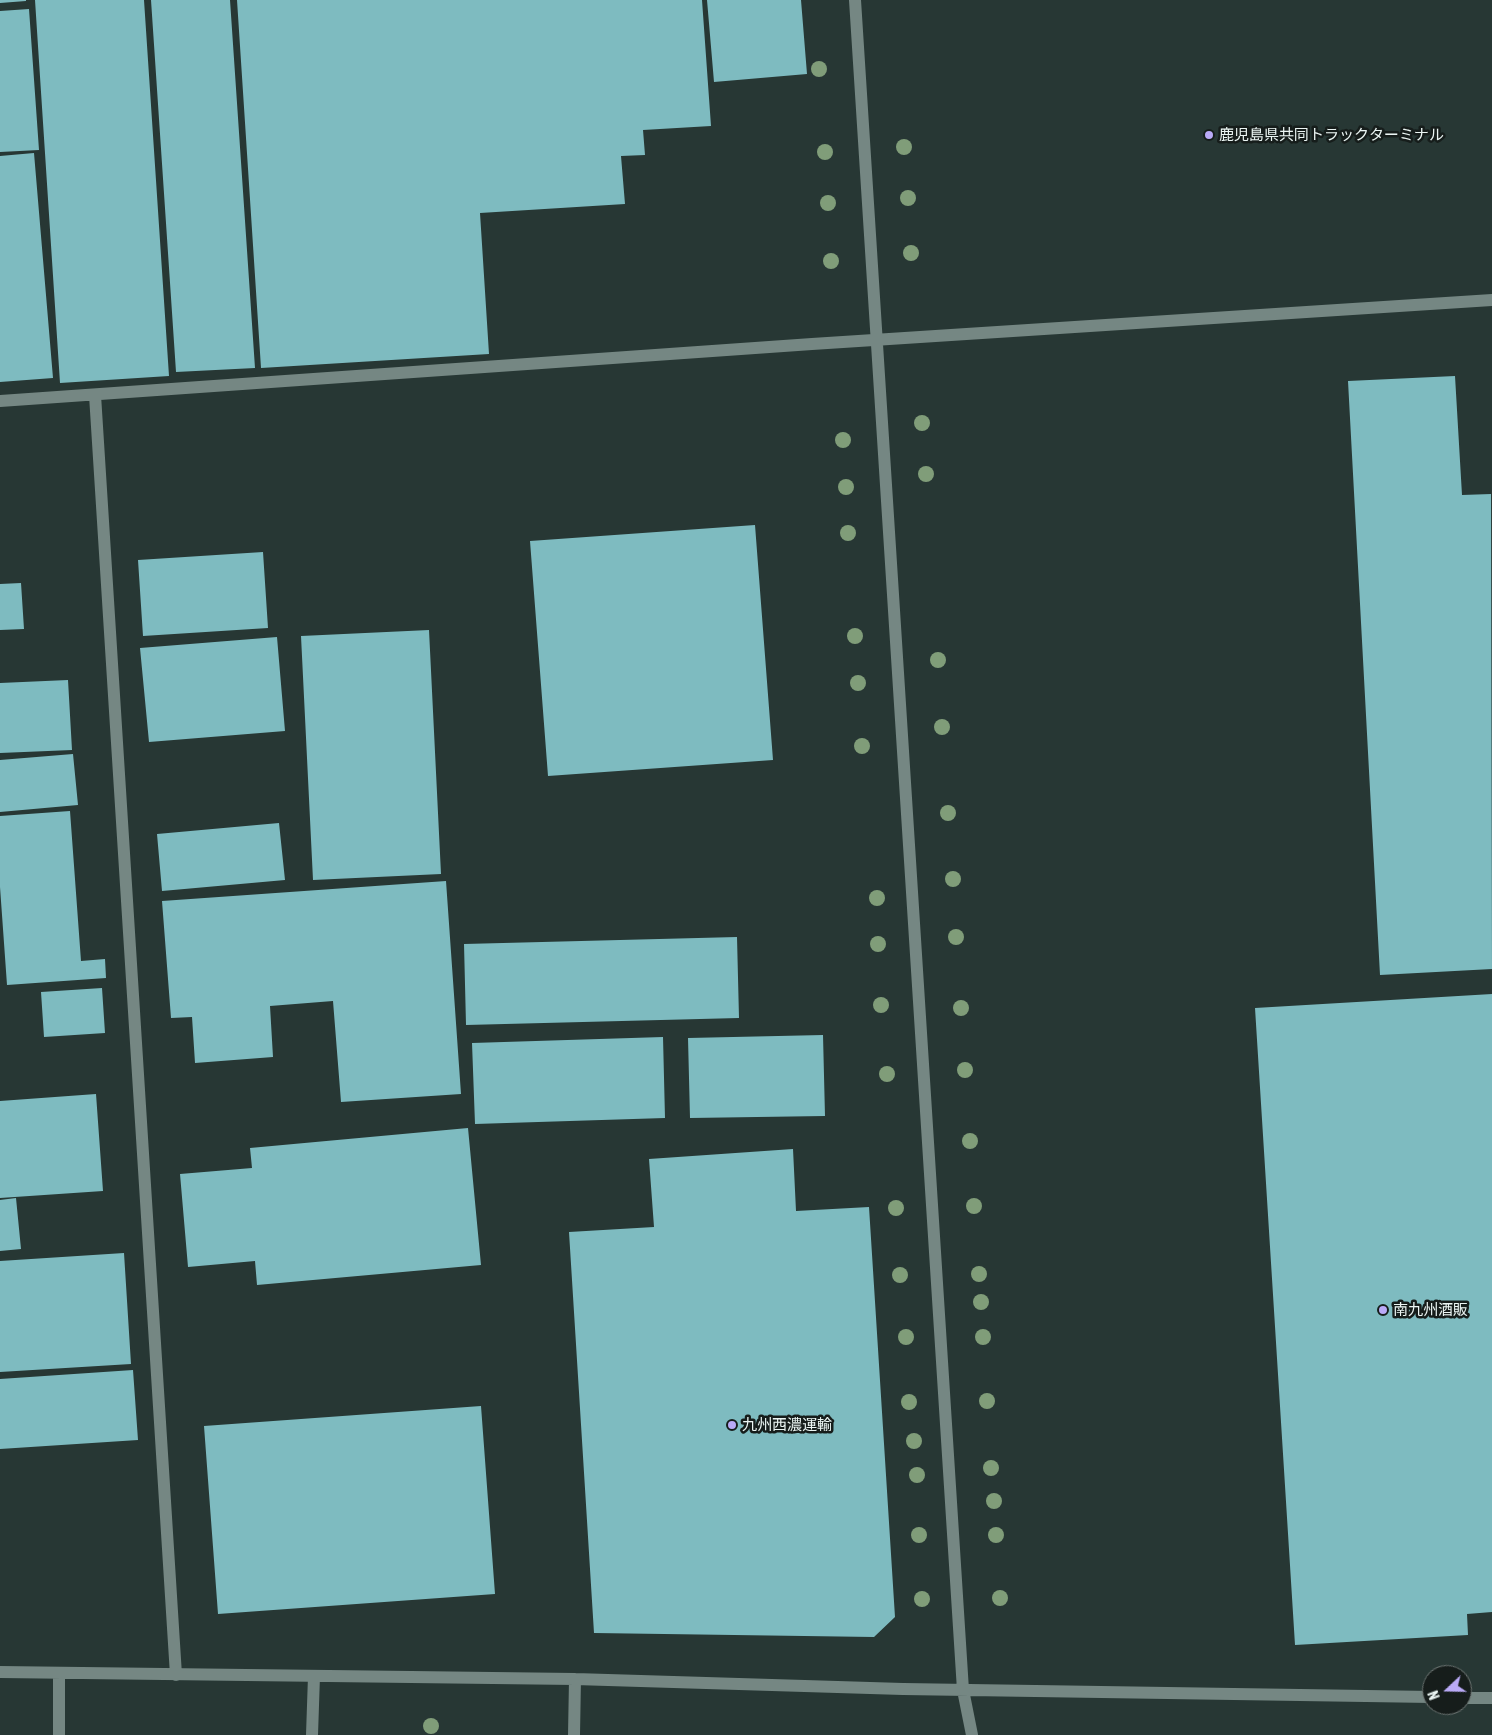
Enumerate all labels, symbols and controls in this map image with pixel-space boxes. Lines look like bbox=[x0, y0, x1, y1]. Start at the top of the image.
place label: 鹿児島県共同トラックターミナル bbox=[1219, 126, 1444, 144]
marker: 鹿児島県共同トラックターミナル bbox=[1203, 129, 1215, 141]
place label: 南九州酒販 bbox=[1393, 1301, 1468, 1319]
marker: 南九州酒販 bbox=[1377, 1304, 1389, 1316]
place label: 九州西濃運輸 bbox=[742, 1416, 832, 1434]
marker: 九州西濃運輸 bbox=[726, 1419, 738, 1431]
north arrow bbox=[1422, 1665, 1472, 1715]
text: N bbox=[1425, 1688, 1443, 1702]

